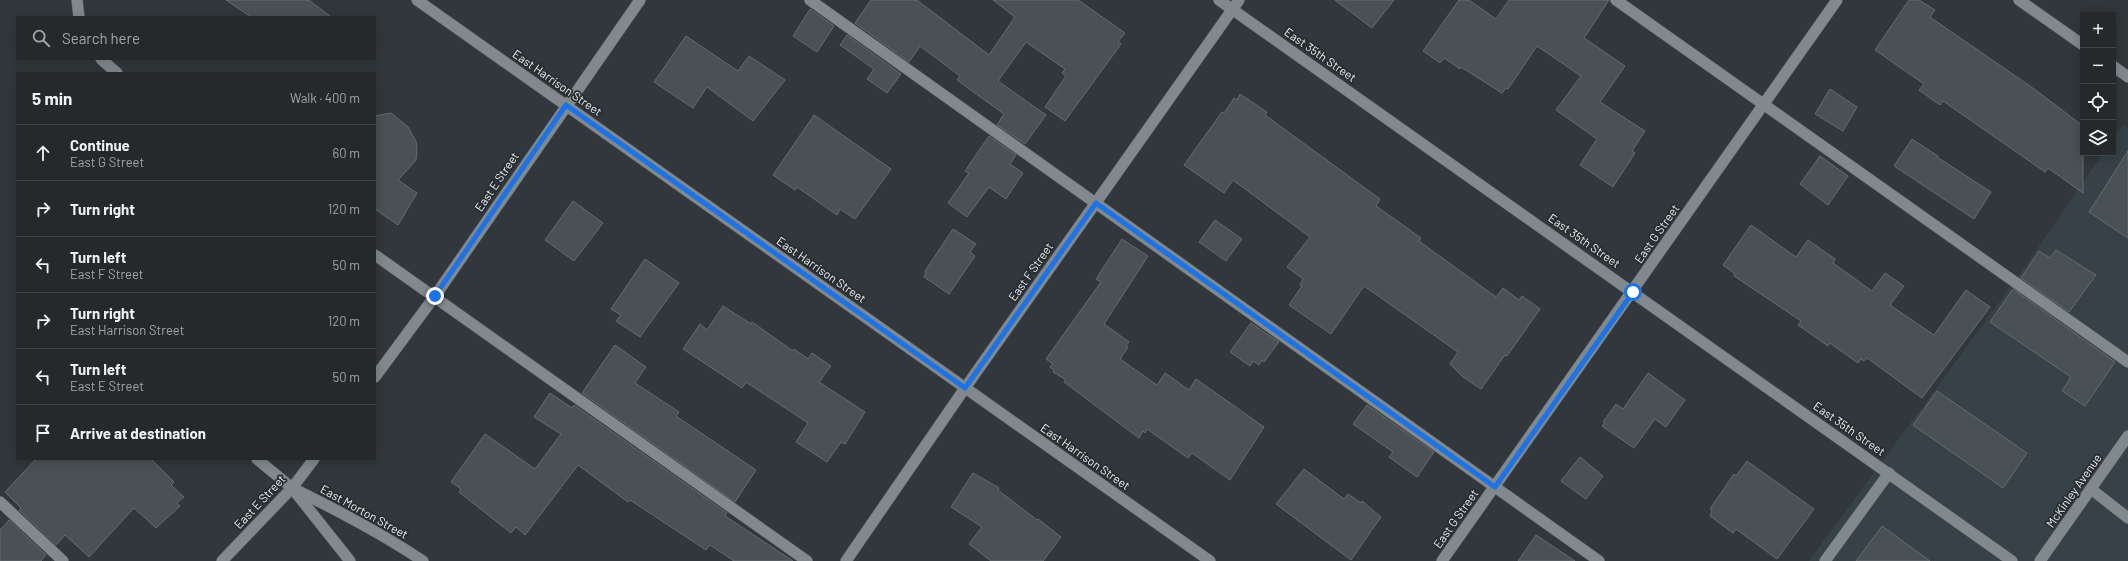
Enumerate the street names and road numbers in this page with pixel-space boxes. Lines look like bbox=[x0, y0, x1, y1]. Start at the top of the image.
street label: East 35th Street bbox=[1282, 24, 1359, 84]
street label: East Harrison Street bbox=[510, 46, 605, 118]
street label: East E Street bbox=[471, 149, 521, 214]
street label: East G Street bbox=[1631, 201, 1682, 265]
street label: East 35th Street bbox=[1546, 210, 1623, 270]
street label: East Harrison Street bbox=[774, 233, 869, 305]
street label: East F Street bbox=[1005, 240, 1055, 303]
street label: East 35th Street bbox=[1811, 398, 1888, 458]
street label: East Harrison Street bbox=[1038, 420, 1133, 492]
street label: McKinley Avenue bbox=[2043, 451, 2104, 530]
street label: East E Street bbox=[231, 472, 288, 531]
street label: East Morton Street bbox=[318, 481, 411, 541]
street label: East G Street bbox=[1430, 486, 1481, 550]

